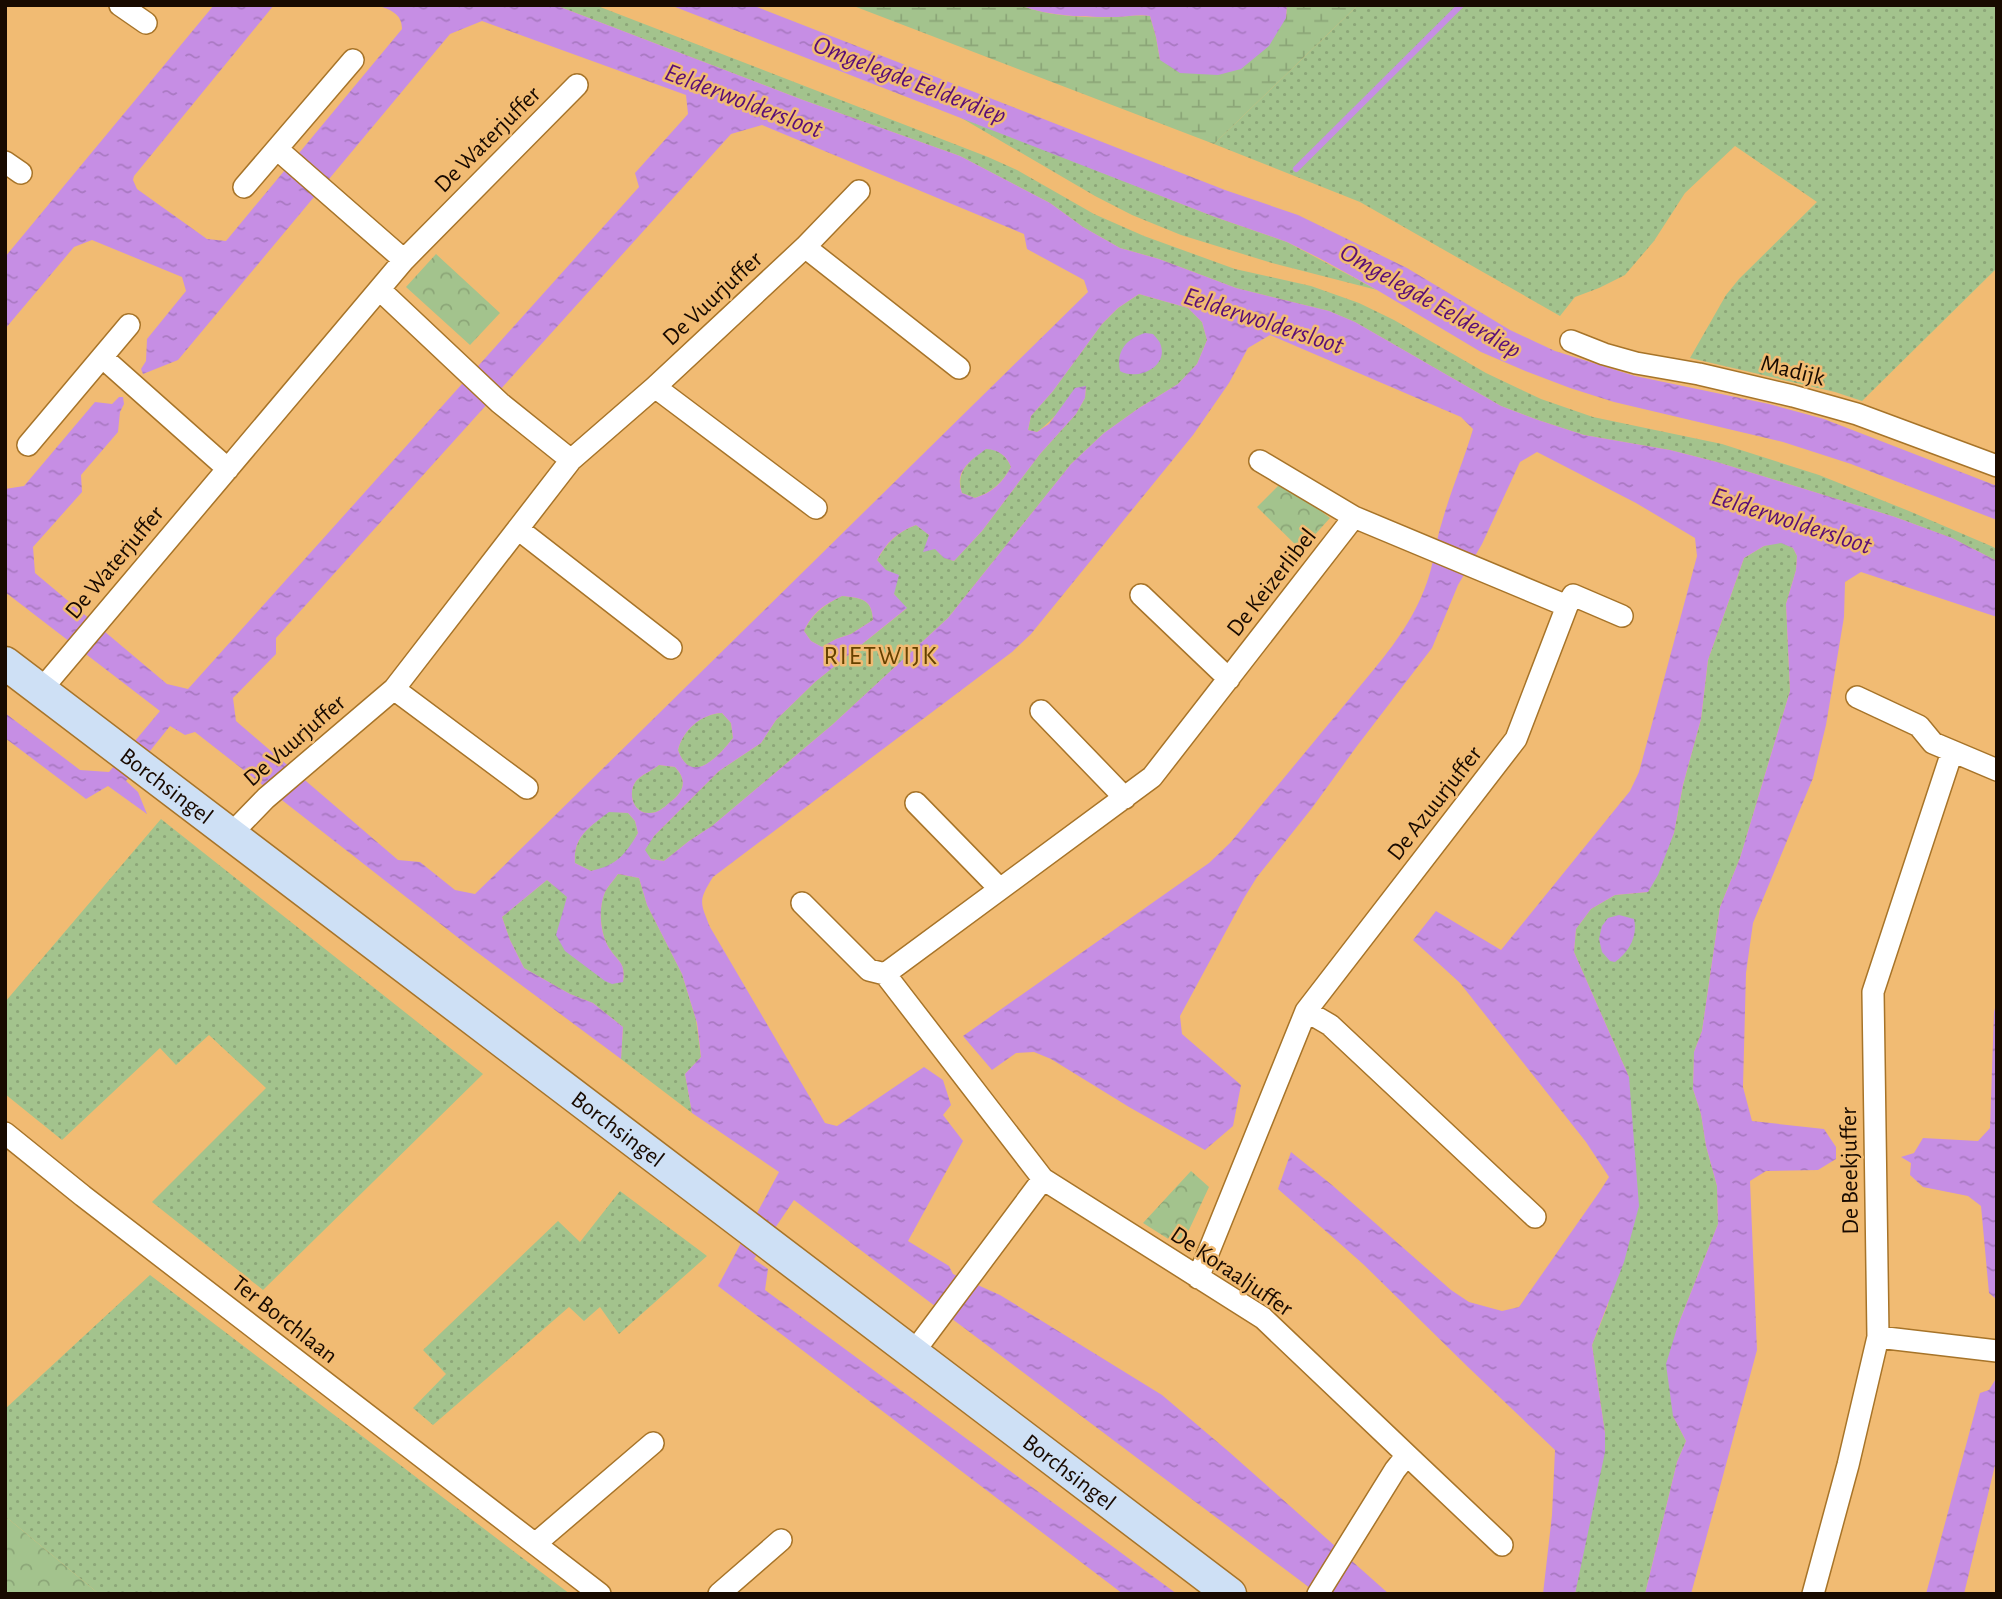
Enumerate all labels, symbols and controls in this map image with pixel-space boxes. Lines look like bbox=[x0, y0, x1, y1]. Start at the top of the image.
water label: Omgelegde Eelderdiep bbox=[810, 31, 1010, 129]
water label: Eelderwoldersloot bbox=[661, 59, 826, 143]
street label: De Waterjuffer bbox=[430, 82, 546, 197]
water label: Omgelegde Eelderdiep bbox=[1336, 239, 1525, 363]
street label: De Vuurjuffer bbox=[658, 247, 767, 351]
water label: Eelderwoldersloot bbox=[1180, 283, 1347, 359]
street label: Madijk bbox=[1758, 351, 1827, 391]
water label: Eelderwoldersloot bbox=[1708, 483, 1875, 559]
street label: De Waterjuffer bbox=[61, 501, 169, 624]
street label: De Keizerlibel bbox=[1222, 524, 1321, 641]
district label: RIETWIJK bbox=[823, 643, 939, 669]
street label: De Vuurjuffer bbox=[239, 690, 350, 791]
street label: De Azuurjuffer bbox=[1383, 742, 1487, 865]
street label: Borchsingel bbox=[115, 744, 217, 829]
street label: Borchsingel bbox=[567, 1087, 668, 1172]
street label: De Beekjuffer bbox=[1837, 1107, 1863, 1235]
street label: De Koraaljuffer bbox=[1166, 1222, 1297, 1321]
street label: Ter Borchlaan bbox=[227, 1271, 342, 1368]
street label: Borchsingel bbox=[1018, 1430, 1120, 1515]

